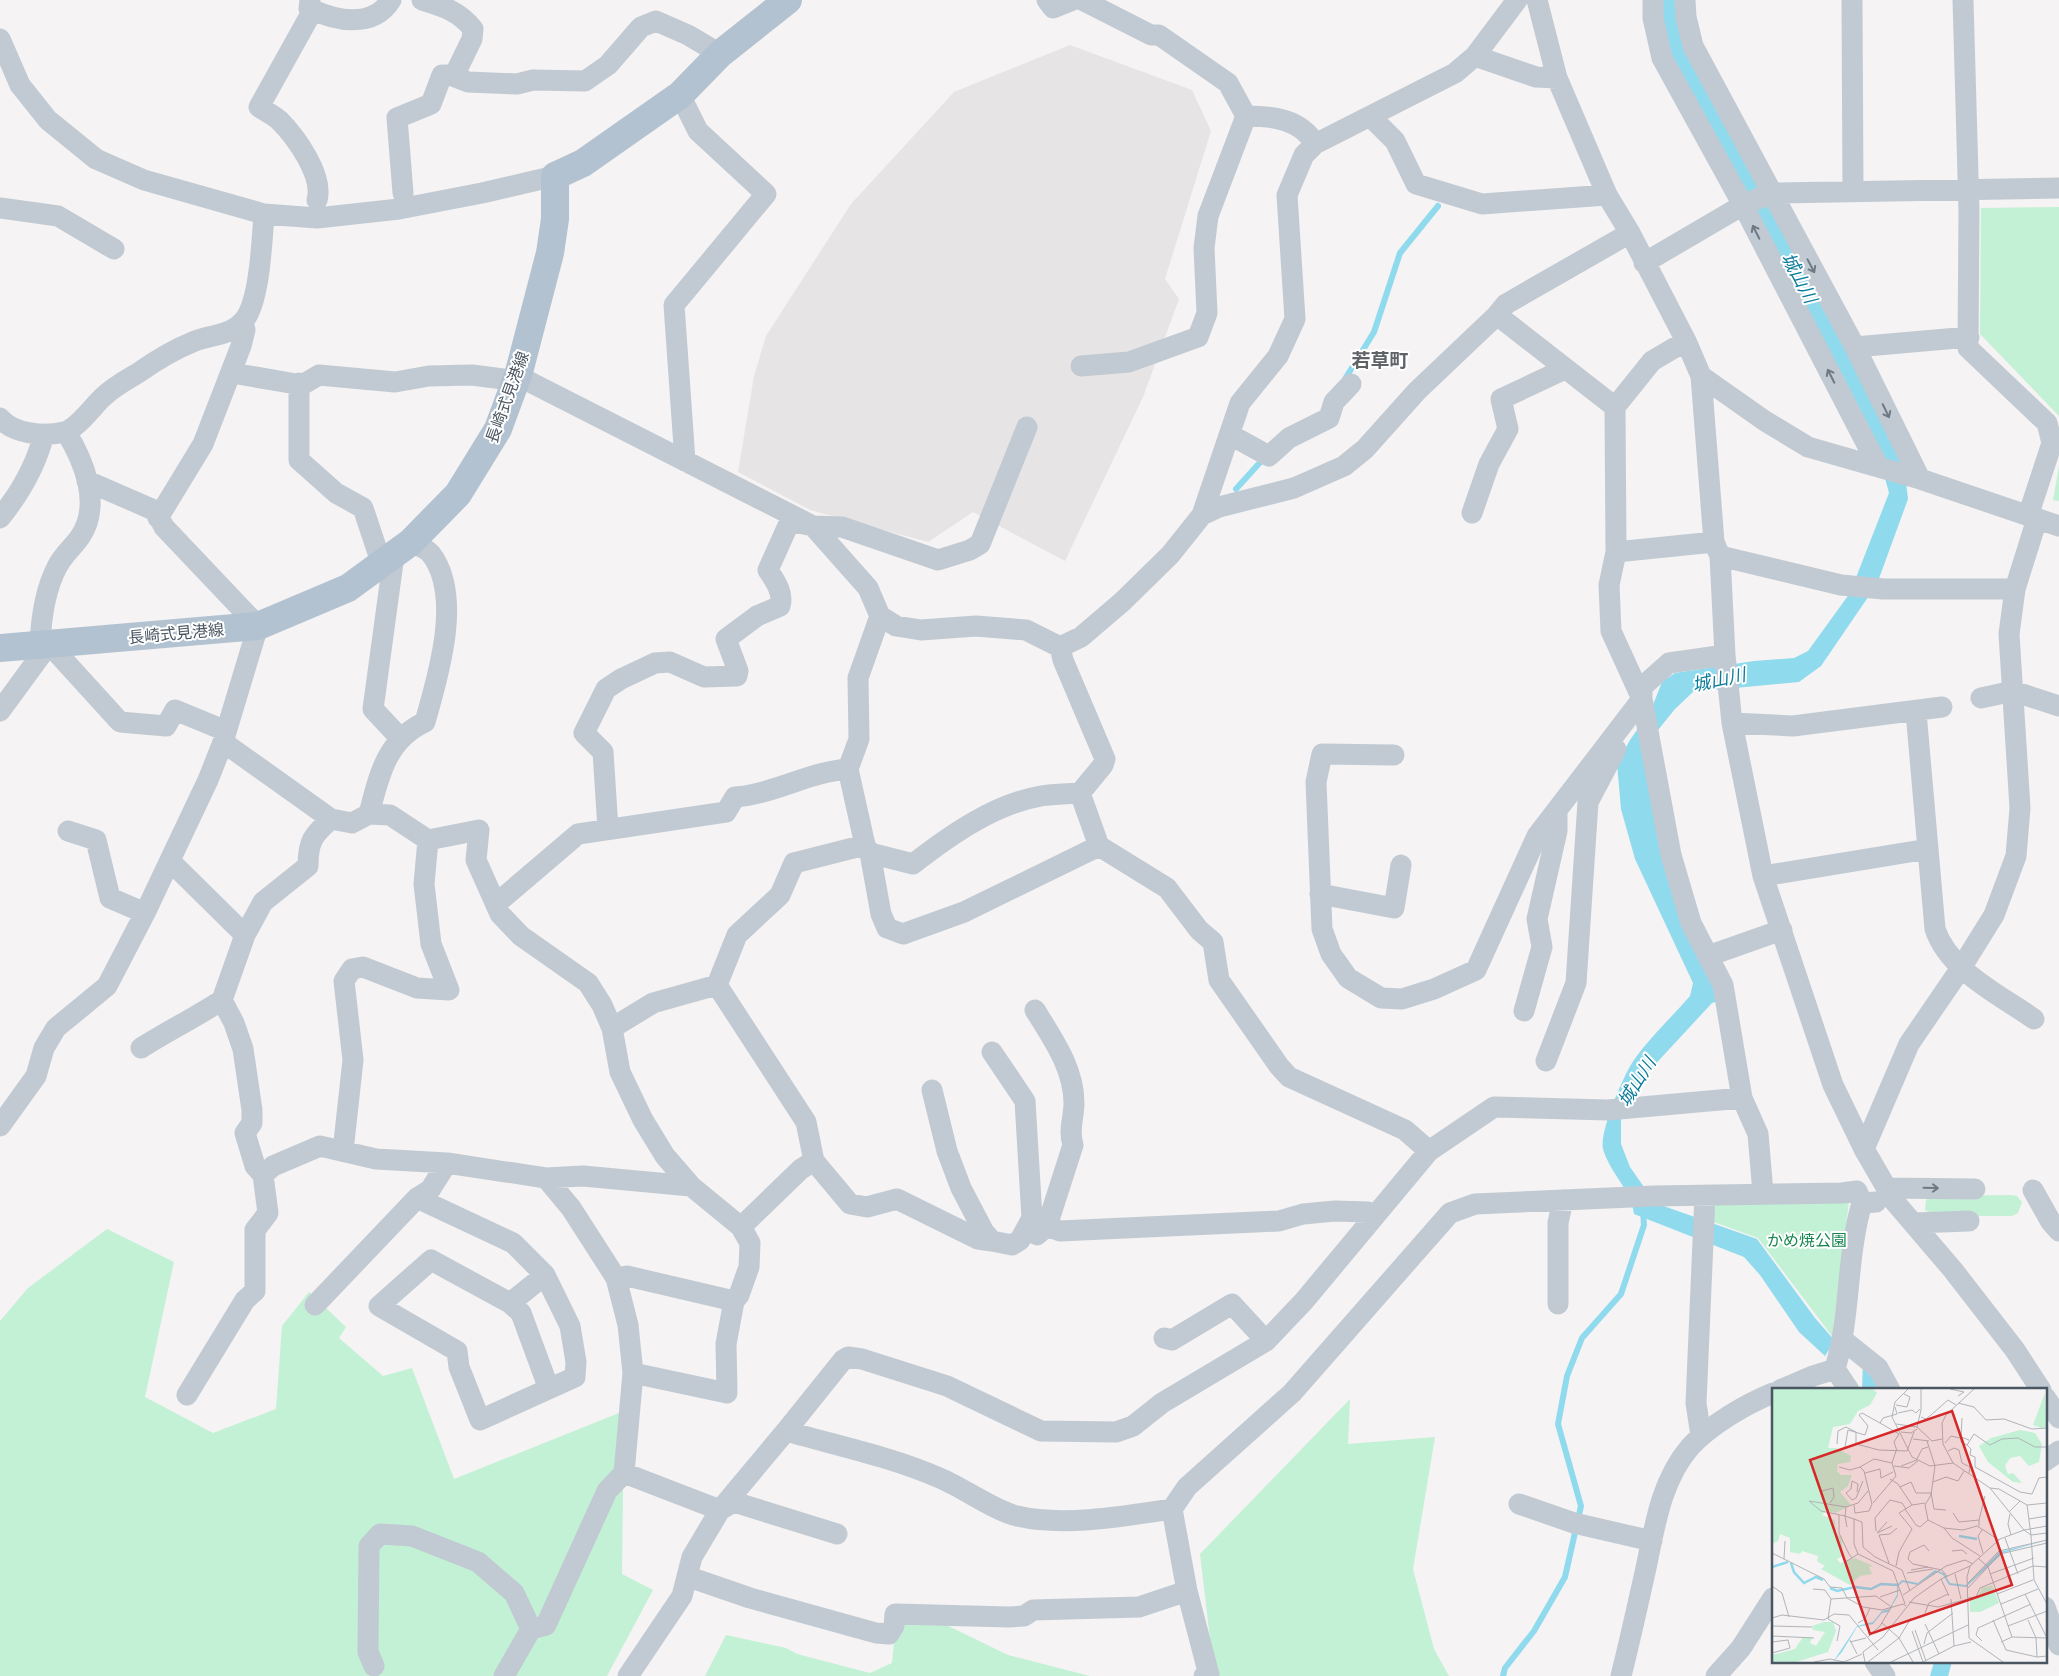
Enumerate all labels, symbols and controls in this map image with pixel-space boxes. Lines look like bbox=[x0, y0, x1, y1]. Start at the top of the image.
one-way arrow bbox=[1751, 225, 1760, 240]
water label: 城山川 bbox=[1777, 249, 1822, 308]
one-way arrow bbox=[1807, 259, 1817, 273]
street label: 長崎式見港線 bbox=[482, 349, 532, 445]
district label: 若草町 bbox=[1351, 349, 1409, 371]
one-way arrow bbox=[1826, 369, 1835, 384]
one-way arrow bbox=[1882, 403, 1891, 418]
street label: 長崎式見港線 bbox=[127, 620, 225, 646]
water label: 城山川 bbox=[1690, 663, 1749, 695]
water label: 城山川 bbox=[1613, 1052, 1661, 1110]
one-way arrow bbox=[1923, 1184, 1939, 1193]
park label: かめ焼公園 bbox=[1767, 1231, 1847, 1249]
inset map bbox=[1772, 1388, 2046, 1664]

